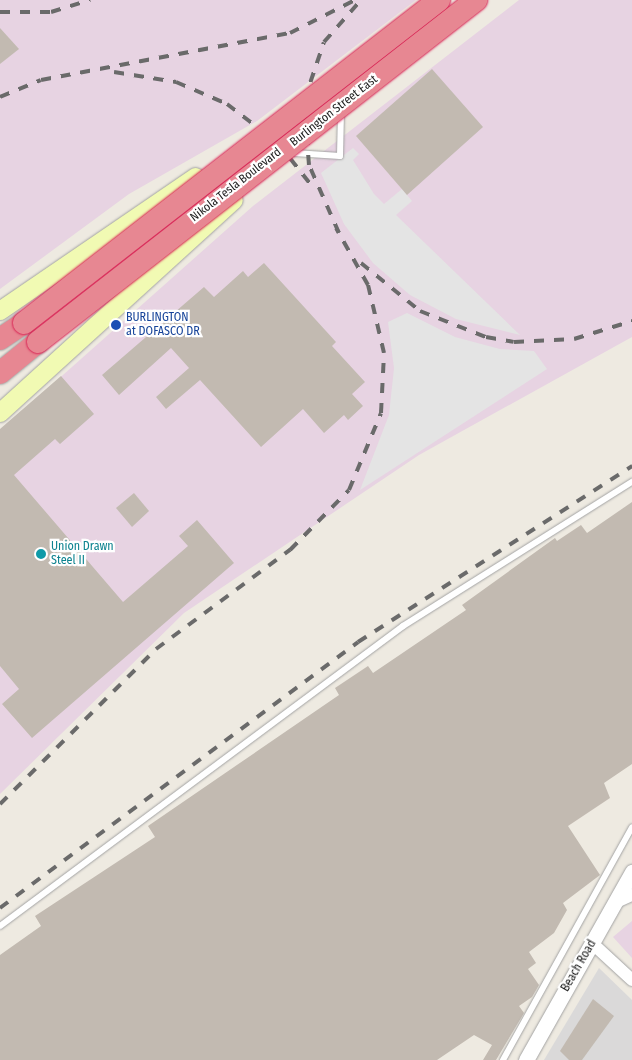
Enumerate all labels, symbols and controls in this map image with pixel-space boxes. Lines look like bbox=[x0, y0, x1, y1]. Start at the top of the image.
street label: Burlington Street East bbox=[287, 72, 381, 150]
street label: Nikola Tesla Boulevard bbox=[188, 145, 284, 225]
place label: BURLINGTON at DOFASCO DR bbox=[126, 311, 200, 339]
marker: BURLINGTON at DOFASCO DR bbox=[110, 319, 122, 331]
place label: Union Drawn Steel II bbox=[51, 540, 114, 568]
marker: Union Drawn Steel II bbox=[35, 548, 47, 560]
street label: Beach Road bbox=[558, 938, 600, 994]

